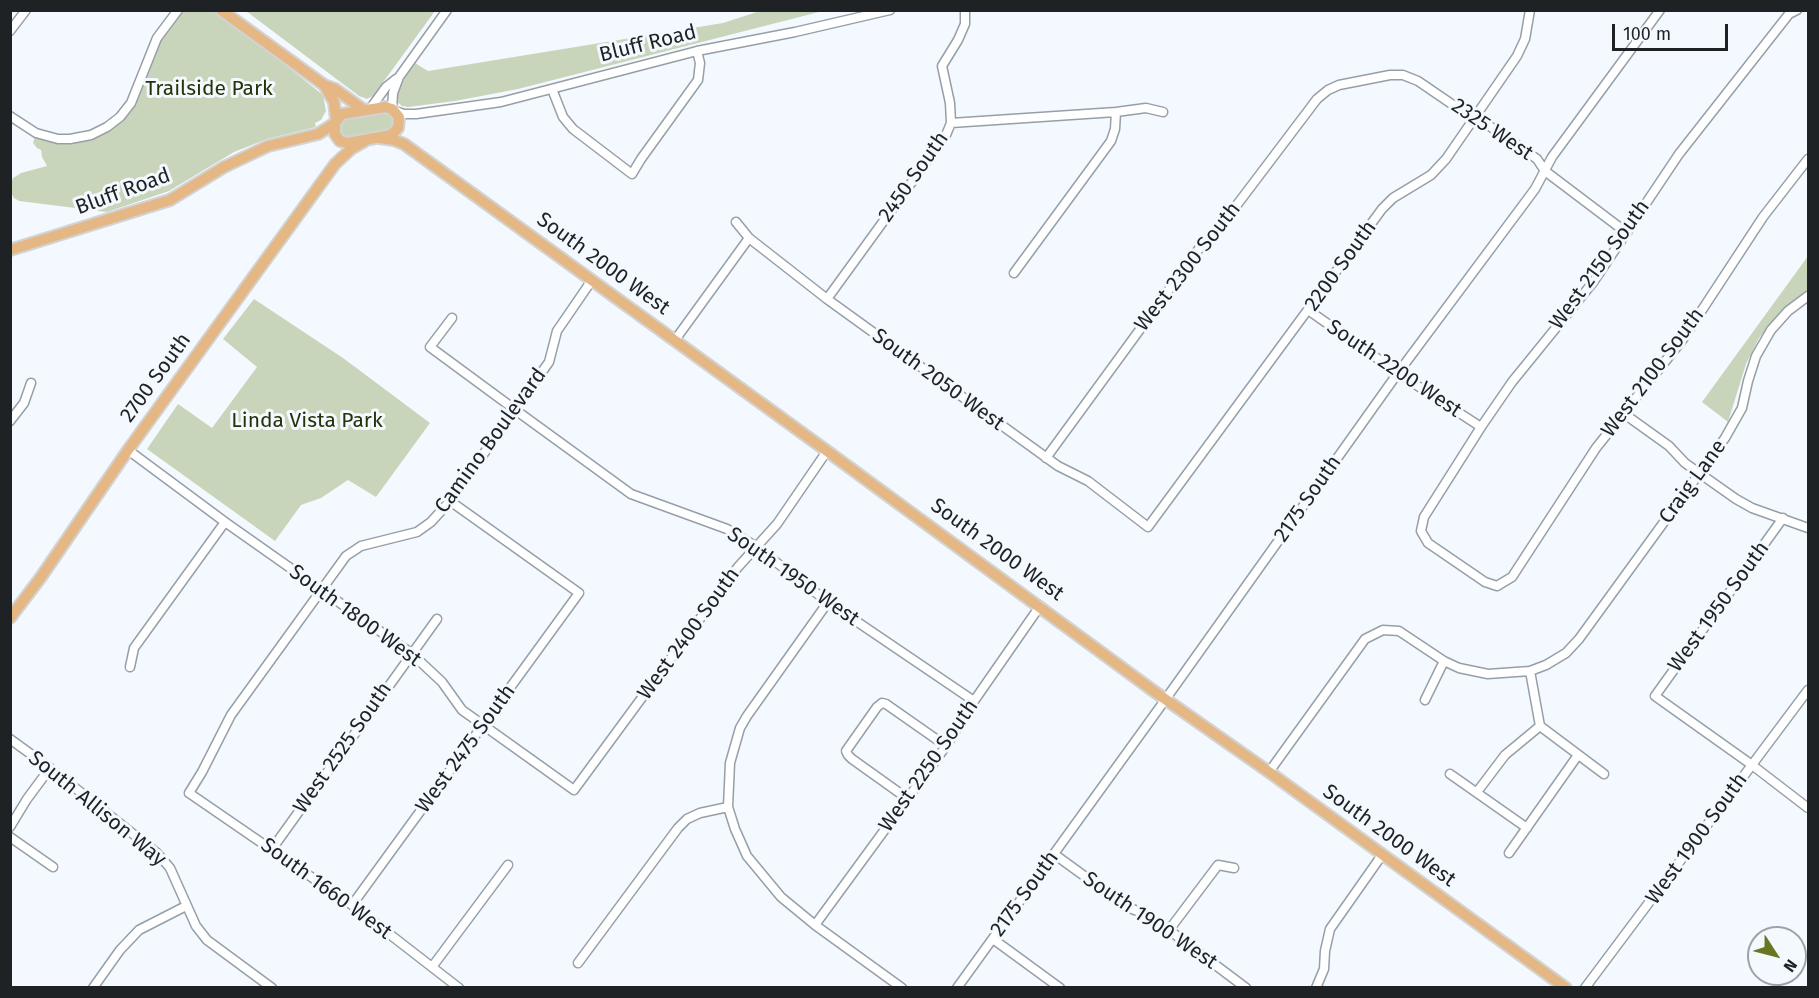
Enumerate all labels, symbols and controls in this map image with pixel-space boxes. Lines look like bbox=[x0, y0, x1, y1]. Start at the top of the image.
scale bar bbox=[1615, 12, 1730, 50]
street label: Bluff Road bbox=[597, 20, 699, 68]
text: 100 m bbox=[1623, 23, 1671, 45]
park label: Trailside Park bbox=[145, 76, 273, 102]
street label: 2325 West bbox=[1446, 94, 1538, 166]
street label: 2450 South bbox=[874, 127, 954, 227]
street label: Bluff Road bbox=[72, 163, 174, 221]
street label: West 2150 South bbox=[1545, 195, 1655, 335]
street label: West 2300 South bbox=[1130, 197, 1246, 337]
street label: South 2000 West bbox=[531, 207, 675, 321]
street label: 2200 South bbox=[1300, 216, 1382, 316]
street label: West 2100 South bbox=[1596, 303, 1710, 443]
street label: South 2200 West bbox=[1322, 315, 1466, 423]
street label: South 2050 West bbox=[867, 324, 1009, 436]
street label: 2700 South bbox=[115, 328, 197, 428]
street label: Camino Boulevard bbox=[430, 364, 552, 518]
park label: Linda Vista Park bbox=[231, 408, 383, 434]
street label: Craig Lane bbox=[1654, 435, 1732, 529]
street label: 2175 South bbox=[1269, 451, 1347, 547]
street label: South 2000 West bbox=[925, 493, 1069, 607]
street label: South 1950 West bbox=[722, 522, 864, 632]
street label: West 1950 South bbox=[1663, 537, 1775, 677]
street label: South 1800 West bbox=[284, 560, 426, 672]
street label: West 2400 South bbox=[633, 563, 745, 705]
street label: West 2525 South bbox=[288, 677, 398, 819]
street label: West 2475 South bbox=[411, 680, 521, 818]
street label: West 2250 South bbox=[874, 695, 984, 837]
street label: South Allison Way bbox=[23, 746, 171, 872]
street label: West 1900 South bbox=[1641, 768, 1753, 910]
street label: South 2000 West bbox=[1317, 779, 1461, 893]
street label: South 1660 West bbox=[255, 833, 397, 945]
street label: 2175 South bbox=[985, 846, 1065, 942]
street label: South 1900 West bbox=[1078, 867, 1222, 975]
north arrow bbox=[1747, 926, 1807, 986]
text: N bbox=[1780, 956, 1801, 976]

